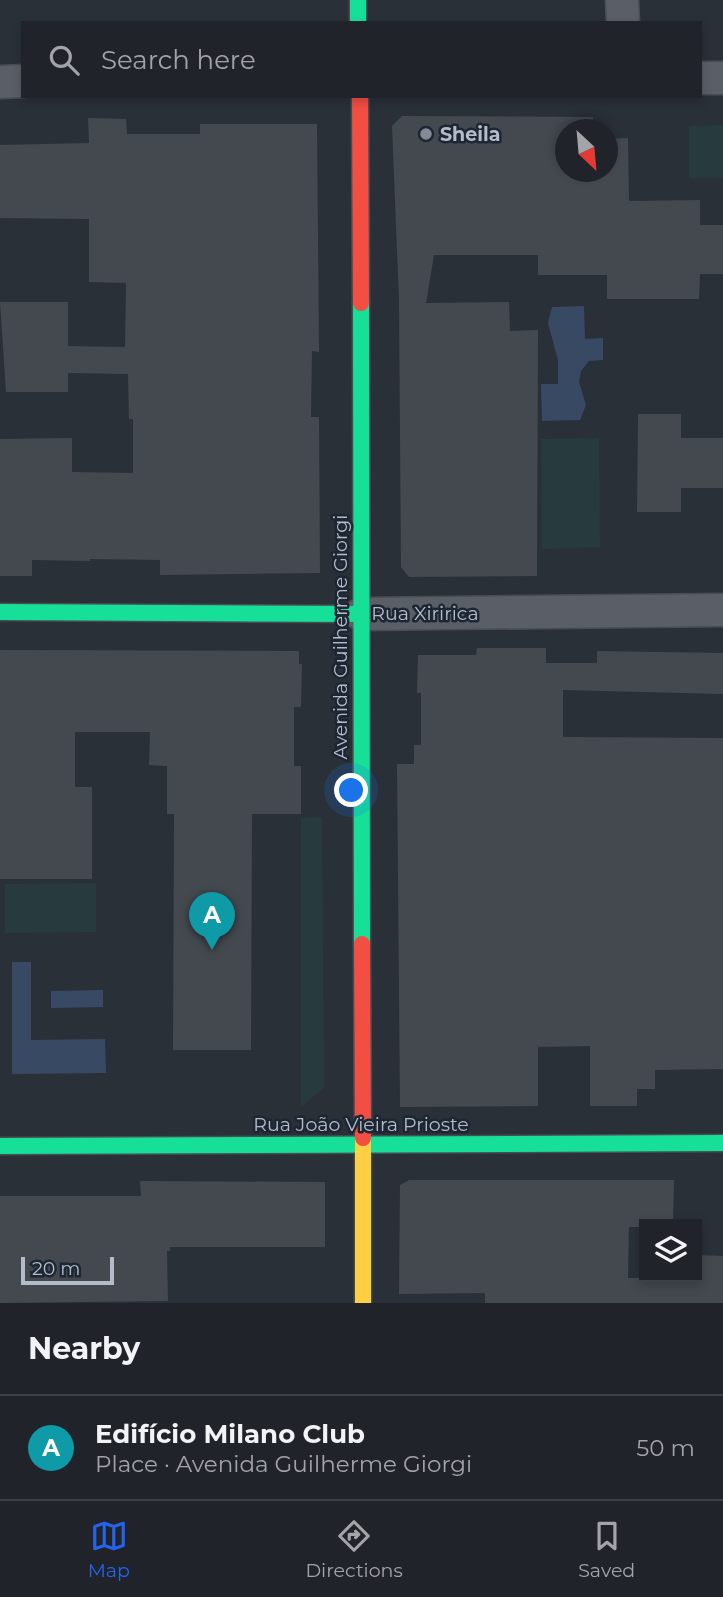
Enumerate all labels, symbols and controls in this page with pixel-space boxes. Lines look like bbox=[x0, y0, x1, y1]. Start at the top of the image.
search box bbox=[21, 21, 702, 98]
icon: search bbox=[45, 41, 83, 79]
text: Search here bbox=[101, 44, 256, 76]
north arrow bbox=[555, 119, 618, 182]
place label: Sheila bbox=[440, 123, 500, 146]
marker: Sheila bbox=[418, 126, 434, 142]
street label: Avenida Guilherme Giorgi bbox=[329, 515, 352, 759]
street label: Rua Xiririca bbox=[371, 602, 479, 625]
your location bbox=[334, 773, 368, 807]
pin: A bbox=[189, 892, 235, 950]
street label: Rua João Vieira Prioste bbox=[253, 1113, 469, 1136]
map controls bbox=[639, 1219, 702, 1282]
button: layers bbox=[639, 1219, 702, 1282]
scale bar bbox=[21, 1254, 114, 1286]
text: 20 m bbox=[32, 1257, 80, 1280]
text: Nearby bbox=[28, 1330, 140, 1367]
text: Edifício Milano Club bbox=[95, 1418, 365, 1450]
text: A bbox=[42, 1434, 60, 1462]
text: 50 m bbox=[636, 1434, 695, 1462]
text: Place · Avenida Guilherme Giorgi bbox=[95, 1450, 472, 1478]
tab: Map bbox=[88, 1517, 130, 1582]
tab: Directions bbox=[305, 1517, 403, 1582]
tab: Saved bbox=[578, 1517, 635, 1582]

